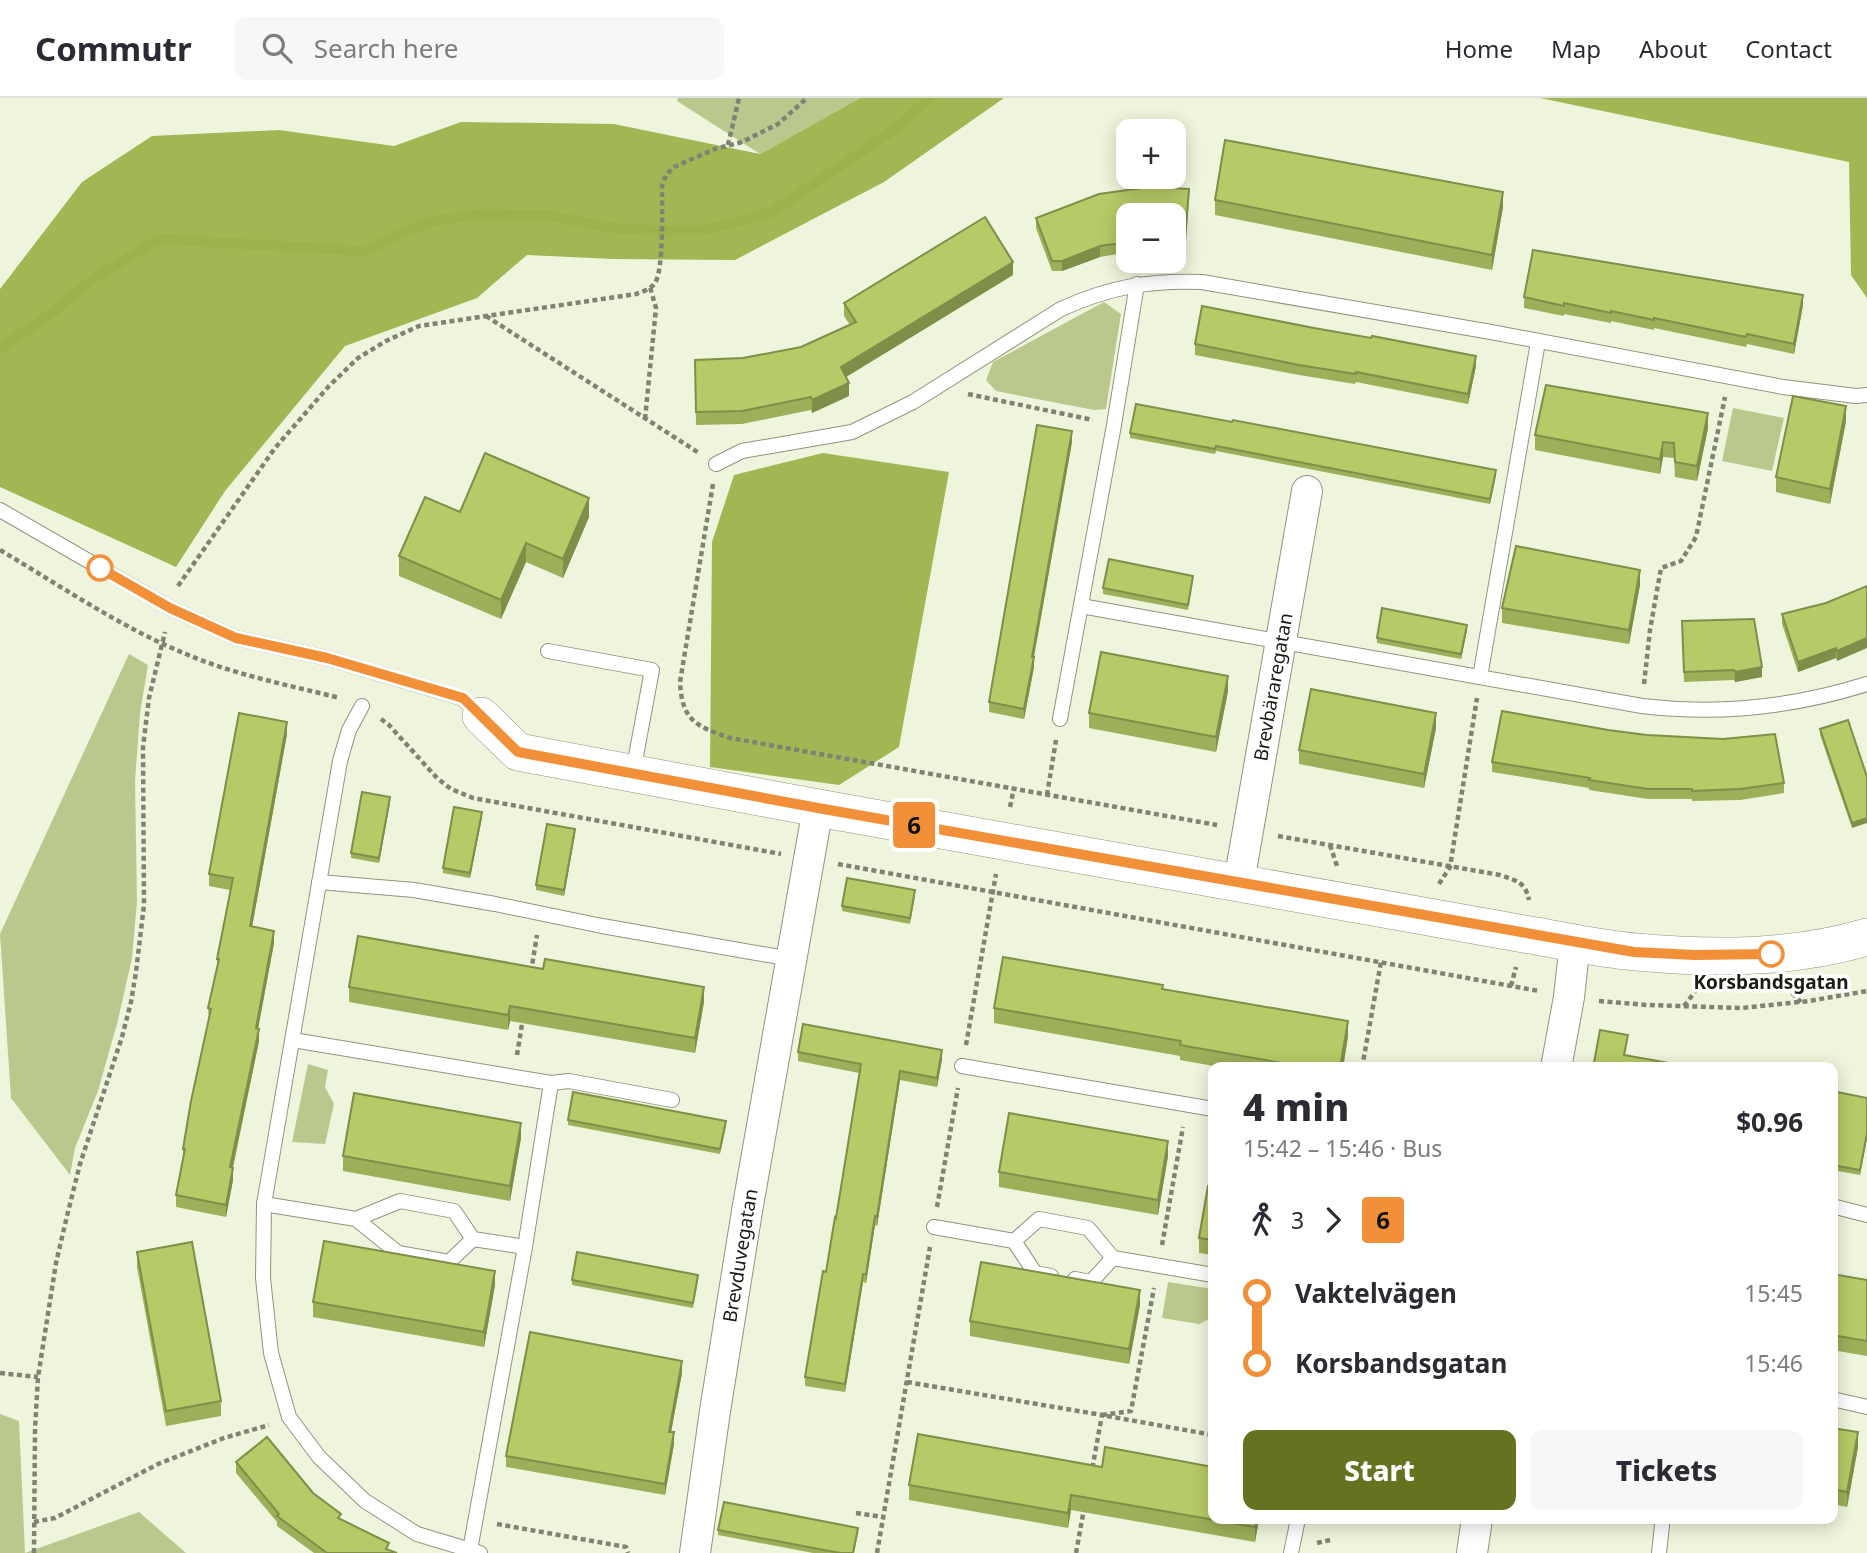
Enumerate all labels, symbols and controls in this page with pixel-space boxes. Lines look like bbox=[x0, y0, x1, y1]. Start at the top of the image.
search box bbox=[234, 17, 724, 80]
text: Commutr bbox=[35, 26, 192, 71]
icon: search bbox=[258, 29, 296, 67]
text: Search here bbox=[314, 30, 458, 66]
text: Home bbox=[1445, 32, 1513, 65]
text: Map bbox=[1551, 32, 1601, 65]
text: About bbox=[1639, 32, 1707, 65]
text: Contact bbox=[1745, 32, 1832, 65]
map controls bbox=[1116, 119, 1186, 273]
button: + bbox=[1116, 119, 1186, 189]
button: − bbox=[1116, 203, 1186, 273]
unlabelled marker bbox=[87, 555, 113, 581]
street label: Brevbäraregatan bbox=[1247, 611, 1299, 763]
line badge: 6 bbox=[891, 802, 937, 848]
text: 6 bbox=[907, 808, 921, 841]
marker: Korsbandsgatan bbox=[1758, 941, 1784, 967]
place label: Korsbandsgatan bbox=[1693, 969, 1849, 995]
text: 4 min bbox=[1243, 1080, 1349, 1132]
text: $0.96 bbox=[1736, 1104, 1803, 1140]
text: 15:42 – 15:46 · Bus bbox=[1243, 1132, 1442, 1164]
street label: Brevduvegatan bbox=[716, 1186, 764, 1324]
icon: walk bbox=[1243, 1201, 1281, 1239]
icon: forward bbox=[1314, 1201, 1352, 1239]
text: 6 bbox=[1376, 1203, 1390, 1236]
text: 3 bbox=[1291, 1204, 1304, 1236]
text: Vaktelvägen bbox=[1295, 1275, 1457, 1311]
text: 15:45 bbox=[1744, 1277, 1803, 1309]
text: Korsbandsgatan bbox=[1295, 1345, 1507, 1381]
text: 15:46 bbox=[1744, 1347, 1803, 1379]
button: Start bbox=[1243, 1430, 1516, 1510]
button: Tickets bbox=[1530, 1430, 1803, 1510]

